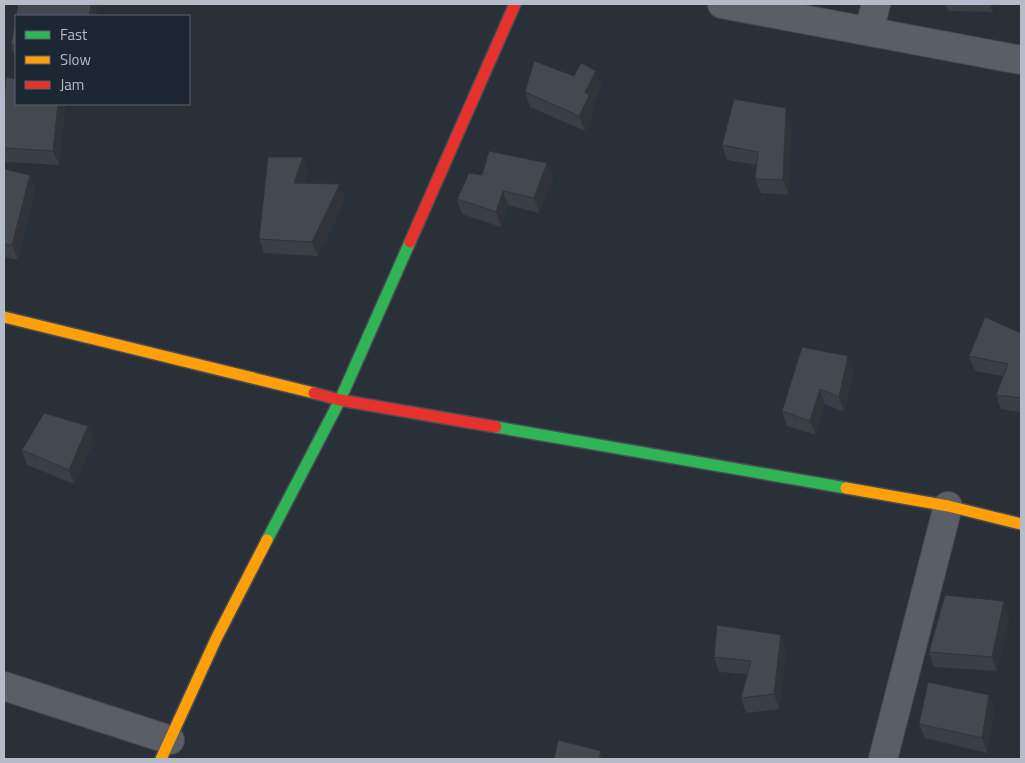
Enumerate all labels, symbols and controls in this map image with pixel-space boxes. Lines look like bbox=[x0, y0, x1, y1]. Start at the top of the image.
legend bbox=[15, 15, 190, 105]
text: Fast bbox=[60, 23, 88, 46]
text: Slow bbox=[60, 48, 91, 71]
text: Jam bbox=[60, 73, 84, 96]

